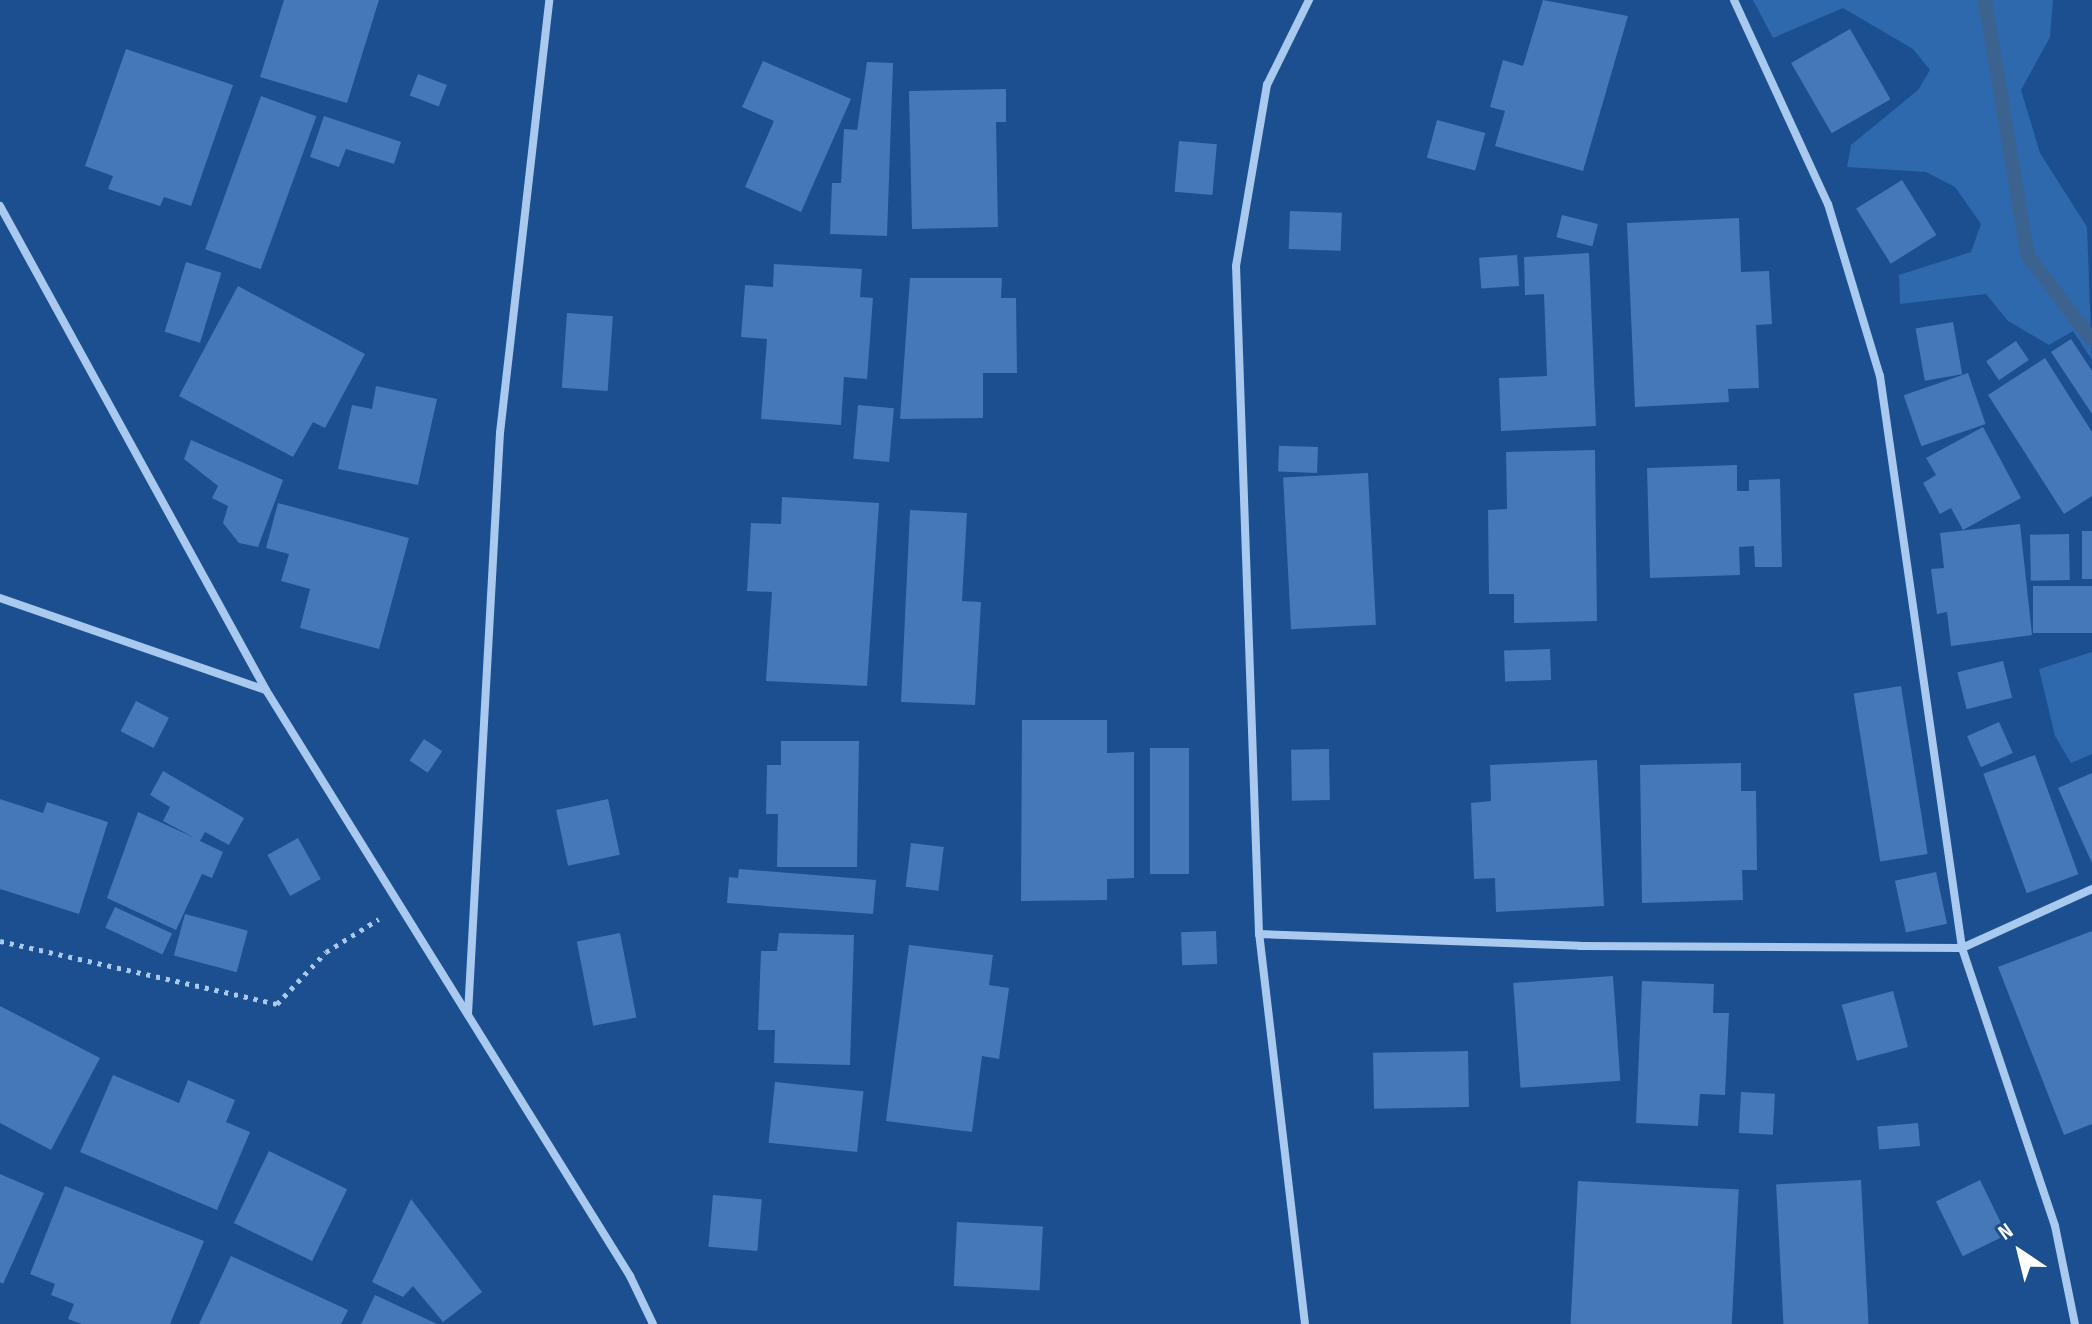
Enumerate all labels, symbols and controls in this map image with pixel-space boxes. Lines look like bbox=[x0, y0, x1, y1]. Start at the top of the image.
north arrow bbox=[1980, 1212, 2060, 1292]
text: N bbox=[1993, 1218, 2019, 1246]

